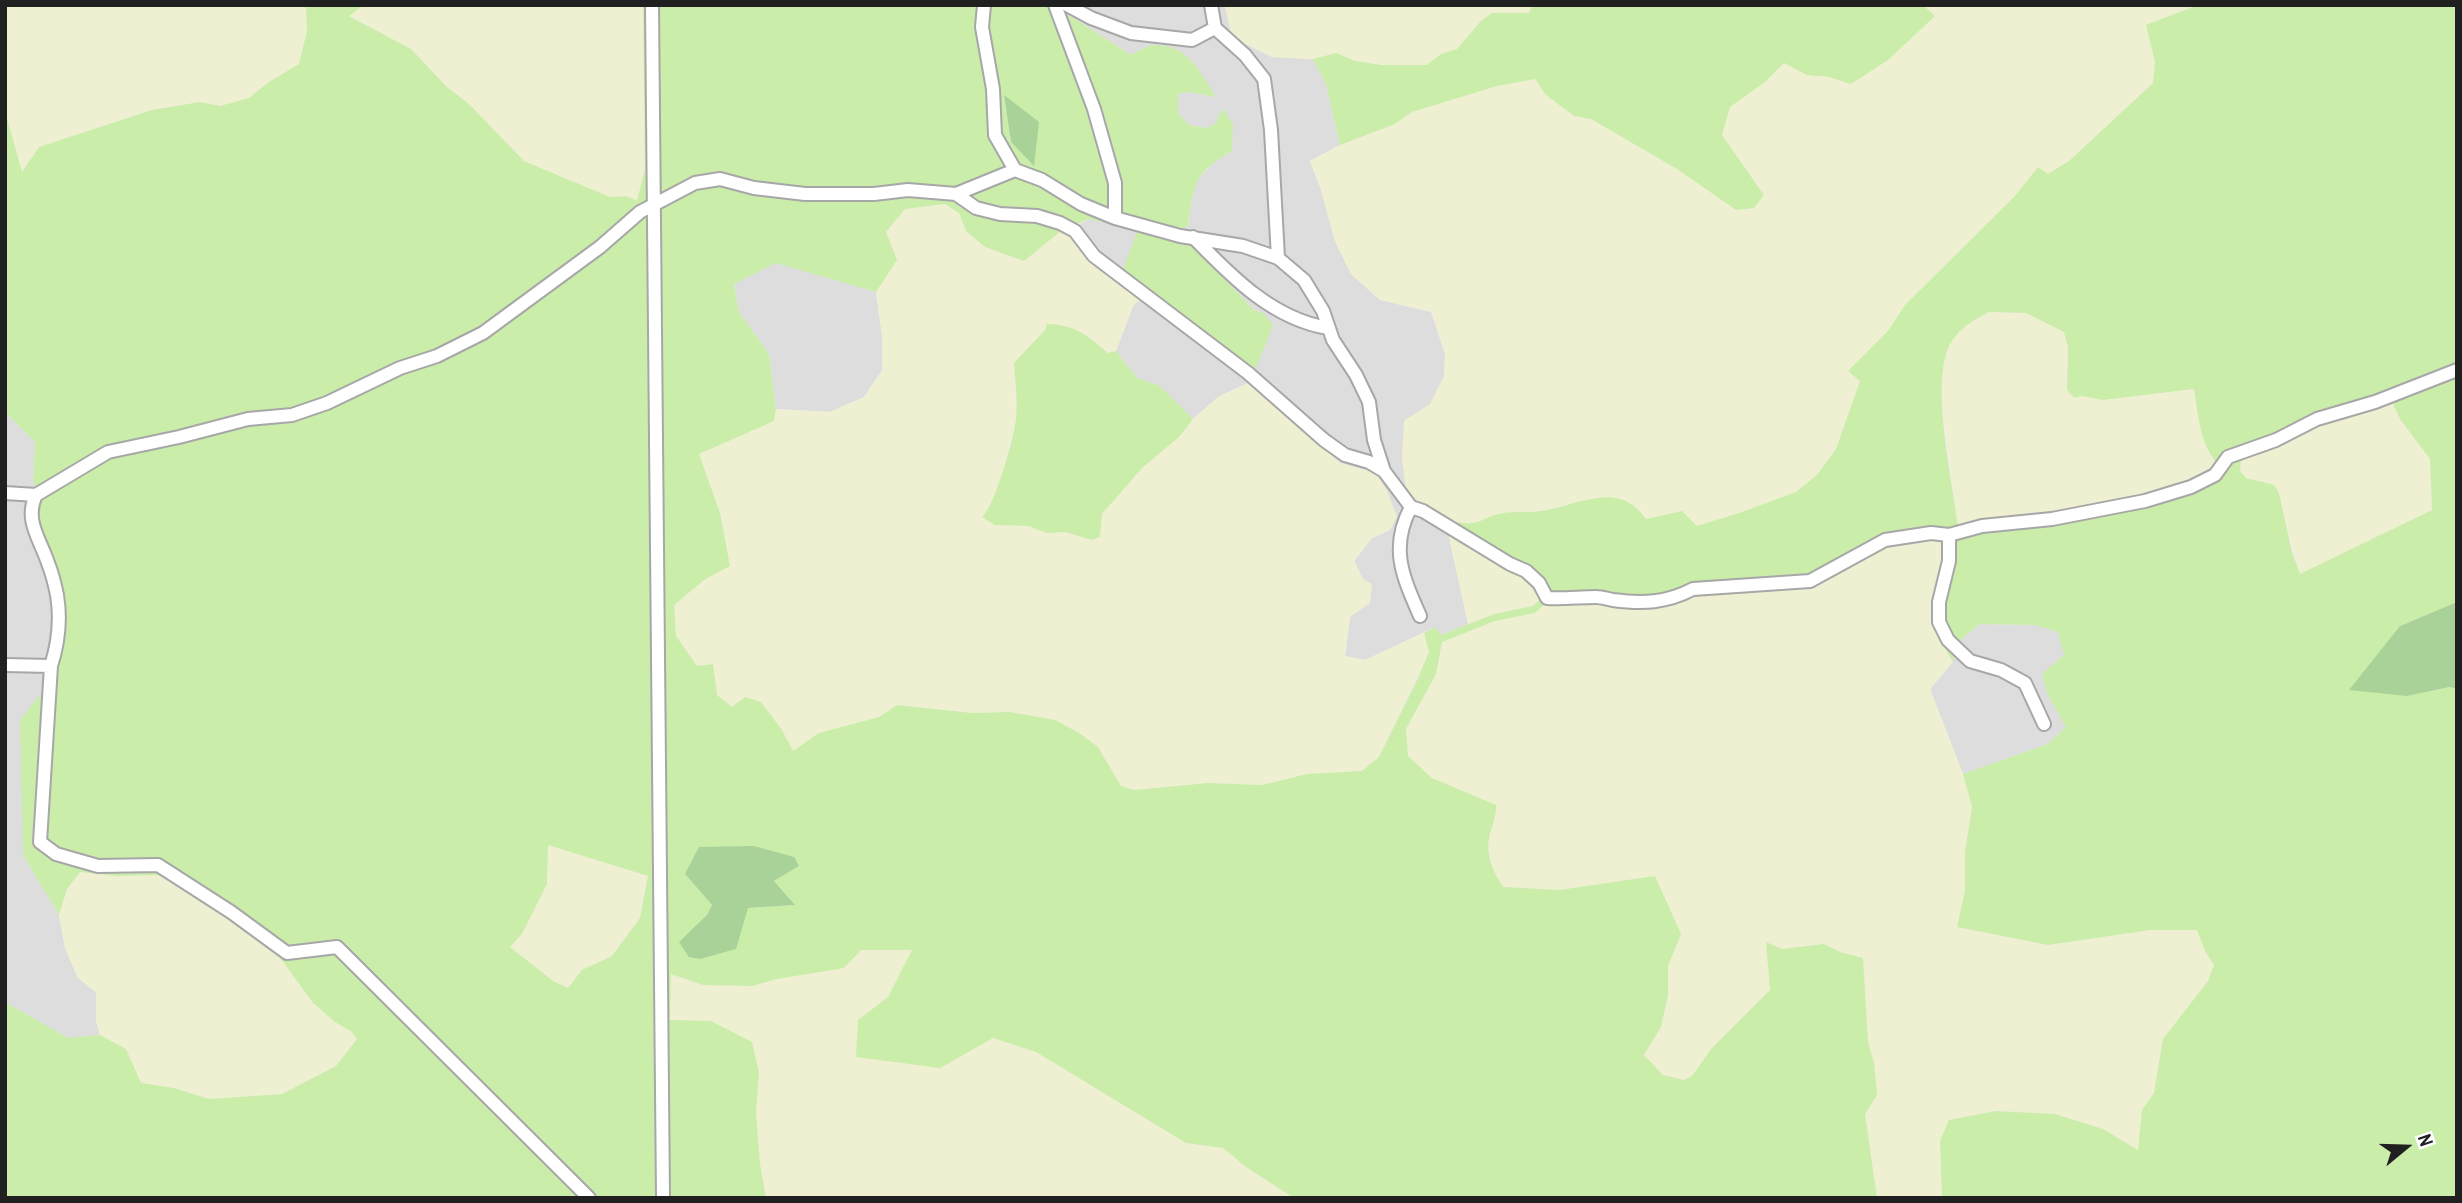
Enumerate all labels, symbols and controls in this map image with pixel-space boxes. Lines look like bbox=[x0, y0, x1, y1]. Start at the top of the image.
north arrow bbox=[2371, 1112, 2441, 1182]
text: N bbox=[2412, 1131, 2440, 1150]

